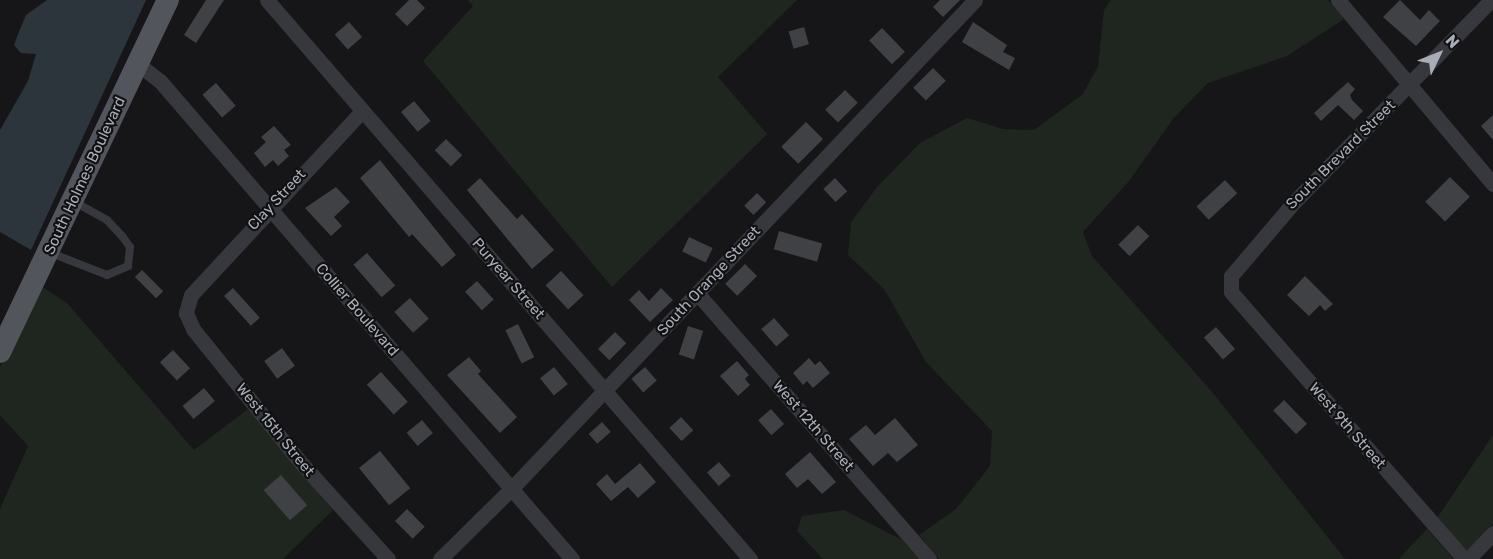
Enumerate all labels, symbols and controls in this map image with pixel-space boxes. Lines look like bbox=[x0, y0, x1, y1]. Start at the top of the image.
north arrow bbox=[1409, 24, 1469, 84]
text: N bbox=[1442, 31, 1463, 52]
street label: South Holmes Boulevard bbox=[41, 94, 129, 258]
street label: South Brevard Street bbox=[1283, 97, 1399, 213]
street label: Clay Street bbox=[244, 166, 310, 234]
street label: South Orange Street bbox=[654, 223, 764, 339]
street label: Puryear Street bbox=[468, 235, 548, 323]
street label: Collier Boulevard bbox=[312, 260, 402, 360]
street label: West 12th Street bbox=[769, 377, 857, 475]
street label: West 9th Street bbox=[1305, 379, 1389, 473]
street label: West 15th Street bbox=[232, 380, 318, 480]

